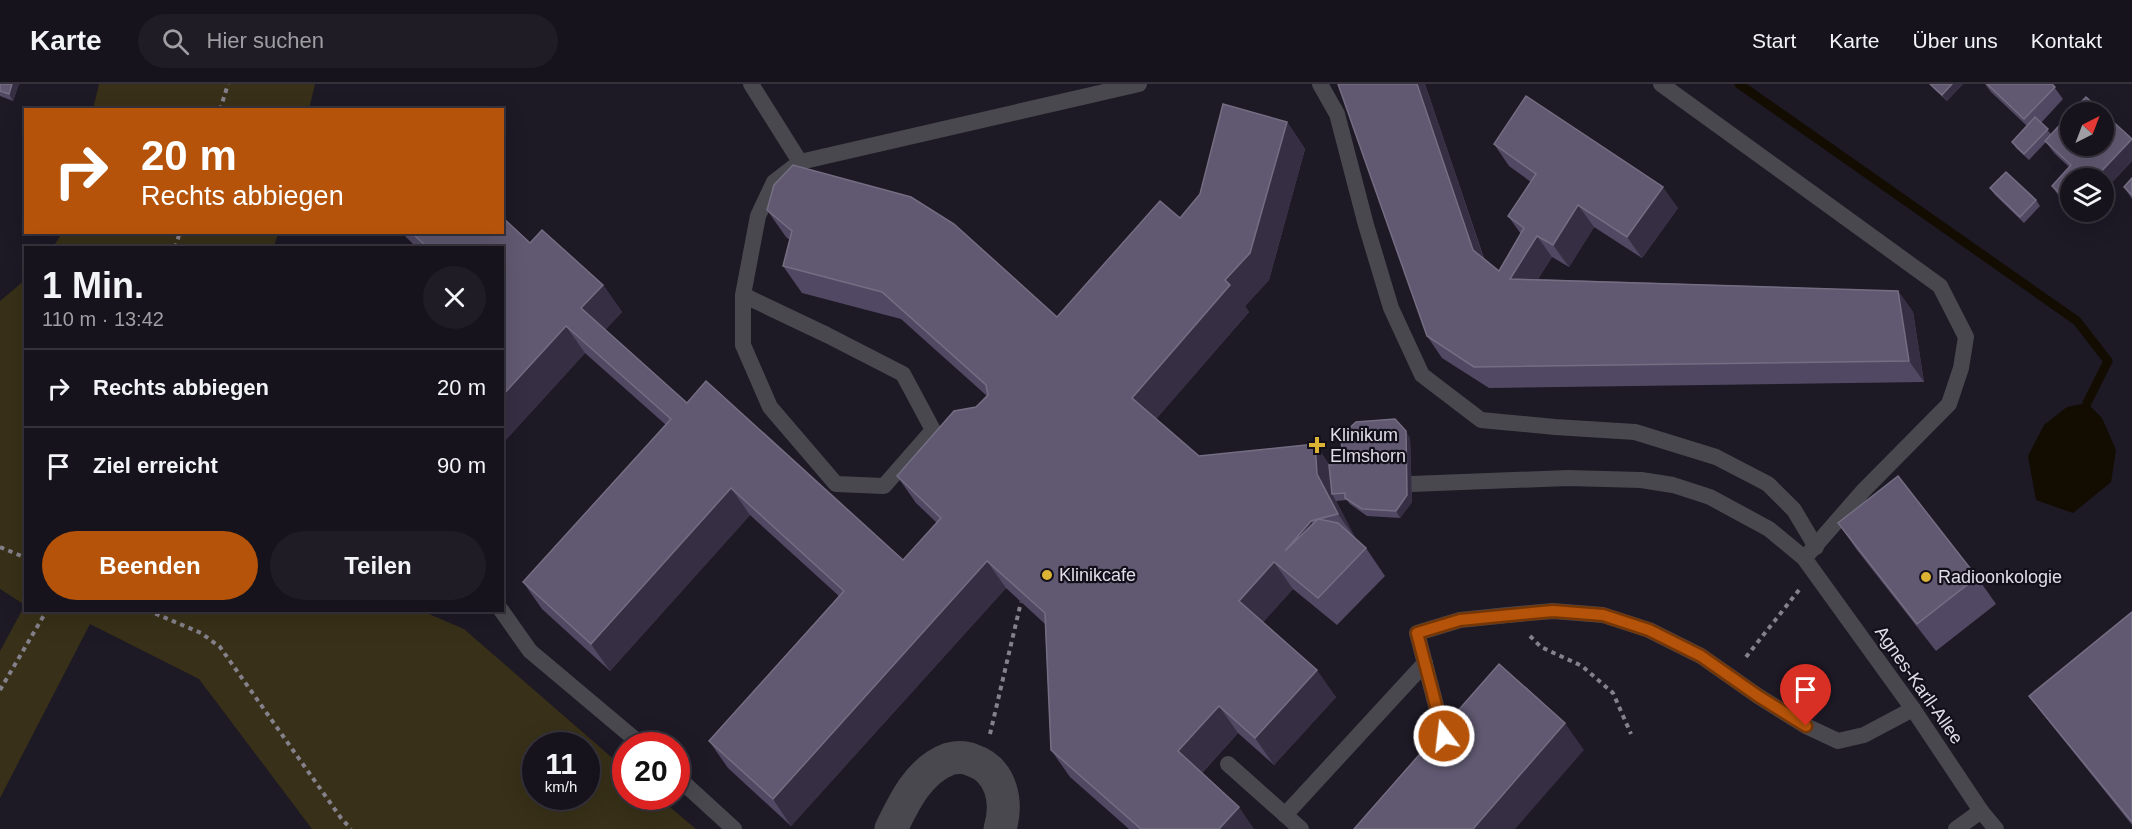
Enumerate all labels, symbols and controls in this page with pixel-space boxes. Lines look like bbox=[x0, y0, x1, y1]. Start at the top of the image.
search box bbox=[138, 14, 558, 68]
text: Karte bbox=[30, 25, 102, 56]
icon: search bbox=[159, 25, 192, 58]
text: Hier suchen bbox=[207, 28, 324, 53]
text: Start bbox=[1752, 29, 1796, 52]
text: Karte bbox=[1829, 29, 1880, 52]
text: Über uns bbox=[1913, 29, 1998, 52]
text: Kontakt bbox=[2031, 29, 2102, 52]
north arrow bbox=[2060, 102, 2114, 156]
map controls bbox=[2060, 102, 2114, 222]
icon: right bbox=[42, 132, 120, 210]
text: 20 m bbox=[141, 132, 237, 179]
button: layers bbox=[2060, 168, 2114, 222]
text: Rechts abbiegen bbox=[141, 181, 344, 211]
text: 1 Min. bbox=[42, 265, 144, 306]
button: close bbox=[423, 266, 486, 329]
text: 110 m · 13:42 bbox=[42, 308, 164, 330]
icon: right bbox=[42, 372, 75, 405]
text: Rechts abbiegen bbox=[93, 375, 269, 400]
text: 20 m bbox=[437, 375, 486, 400]
place label: Klinikum Elmshorn bbox=[1330, 425, 1406, 466]
marker: Klinikum Elmshorn bbox=[1308, 436, 1326, 454]
icon: arrive bbox=[42, 450, 75, 483]
text: Ziel erreicht bbox=[93, 453, 218, 478]
text: 90 m bbox=[437, 453, 486, 478]
button: Beenden bbox=[42, 531, 258, 600]
button: Teilen bbox=[270, 531, 486, 600]
place label: Klinikcafe bbox=[1059, 565, 1136, 585]
place label: Radioonkologie bbox=[1938, 567, 2062, 587]
marker: Klinikcafe bbox=[1040, 568, 1054, 582]
marker: Radioonkologie bbox=[1919, 570, 1933, 584]
street label: Agnes-Karll-Allee bbox=[1871, 622, 1967, 748]
pin bbox=[1780, 664, 1831, 726]
icon: arrive bbox=[1789, 673, 1822, 706]
position arrow bbox=[1412, 704, 1476, 768]
speed limit sign: 20 bbox=[612, 732, 690, 810]
text: 11 bbox=[545, 747, 577, 780]
text: km/h bbox=[545, 778, 577, 795]

